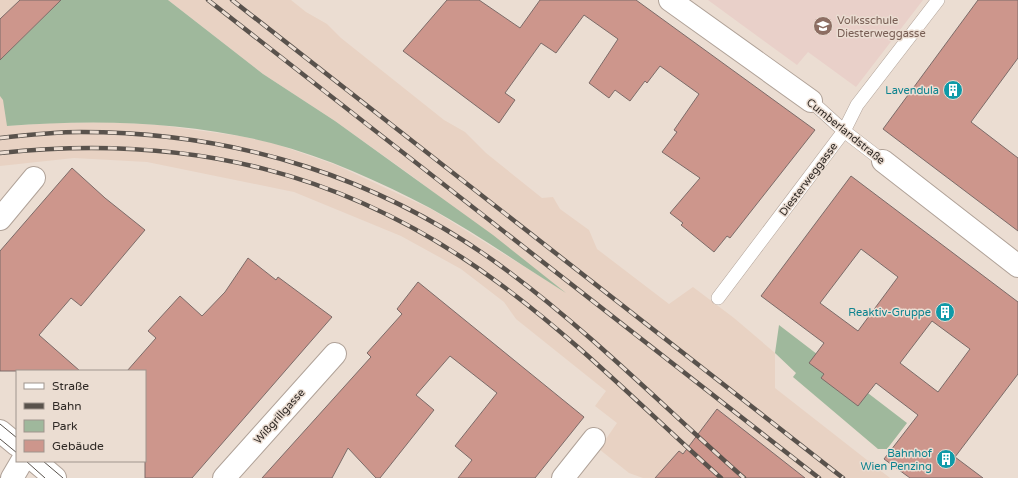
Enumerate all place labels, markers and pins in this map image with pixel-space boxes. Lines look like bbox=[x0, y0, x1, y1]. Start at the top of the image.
place label: Volksschule Diesterweggasse bbox=[837, 14, 926, 40]
school or university icon: Volksschule Diesterweggasse bbox=[812, 15, 834, 37]
building icon: Lavendula bbox=[942, 79, 964, 101]
place label: Lavendula bbox=[885, 84, 939, 97]
building icon: Reaktiv-Gruppe bbox=[934, 301, 956, 323]
place label: Reaktiv-Gruppe bbox=[848, 306, 931, 319]
place label: Bahnhof Wien Penzing bbox=[860, 447, 933, 473]
building icon: Bahnhof Wien Penzing bbox=[935, 448, 957, 470]

